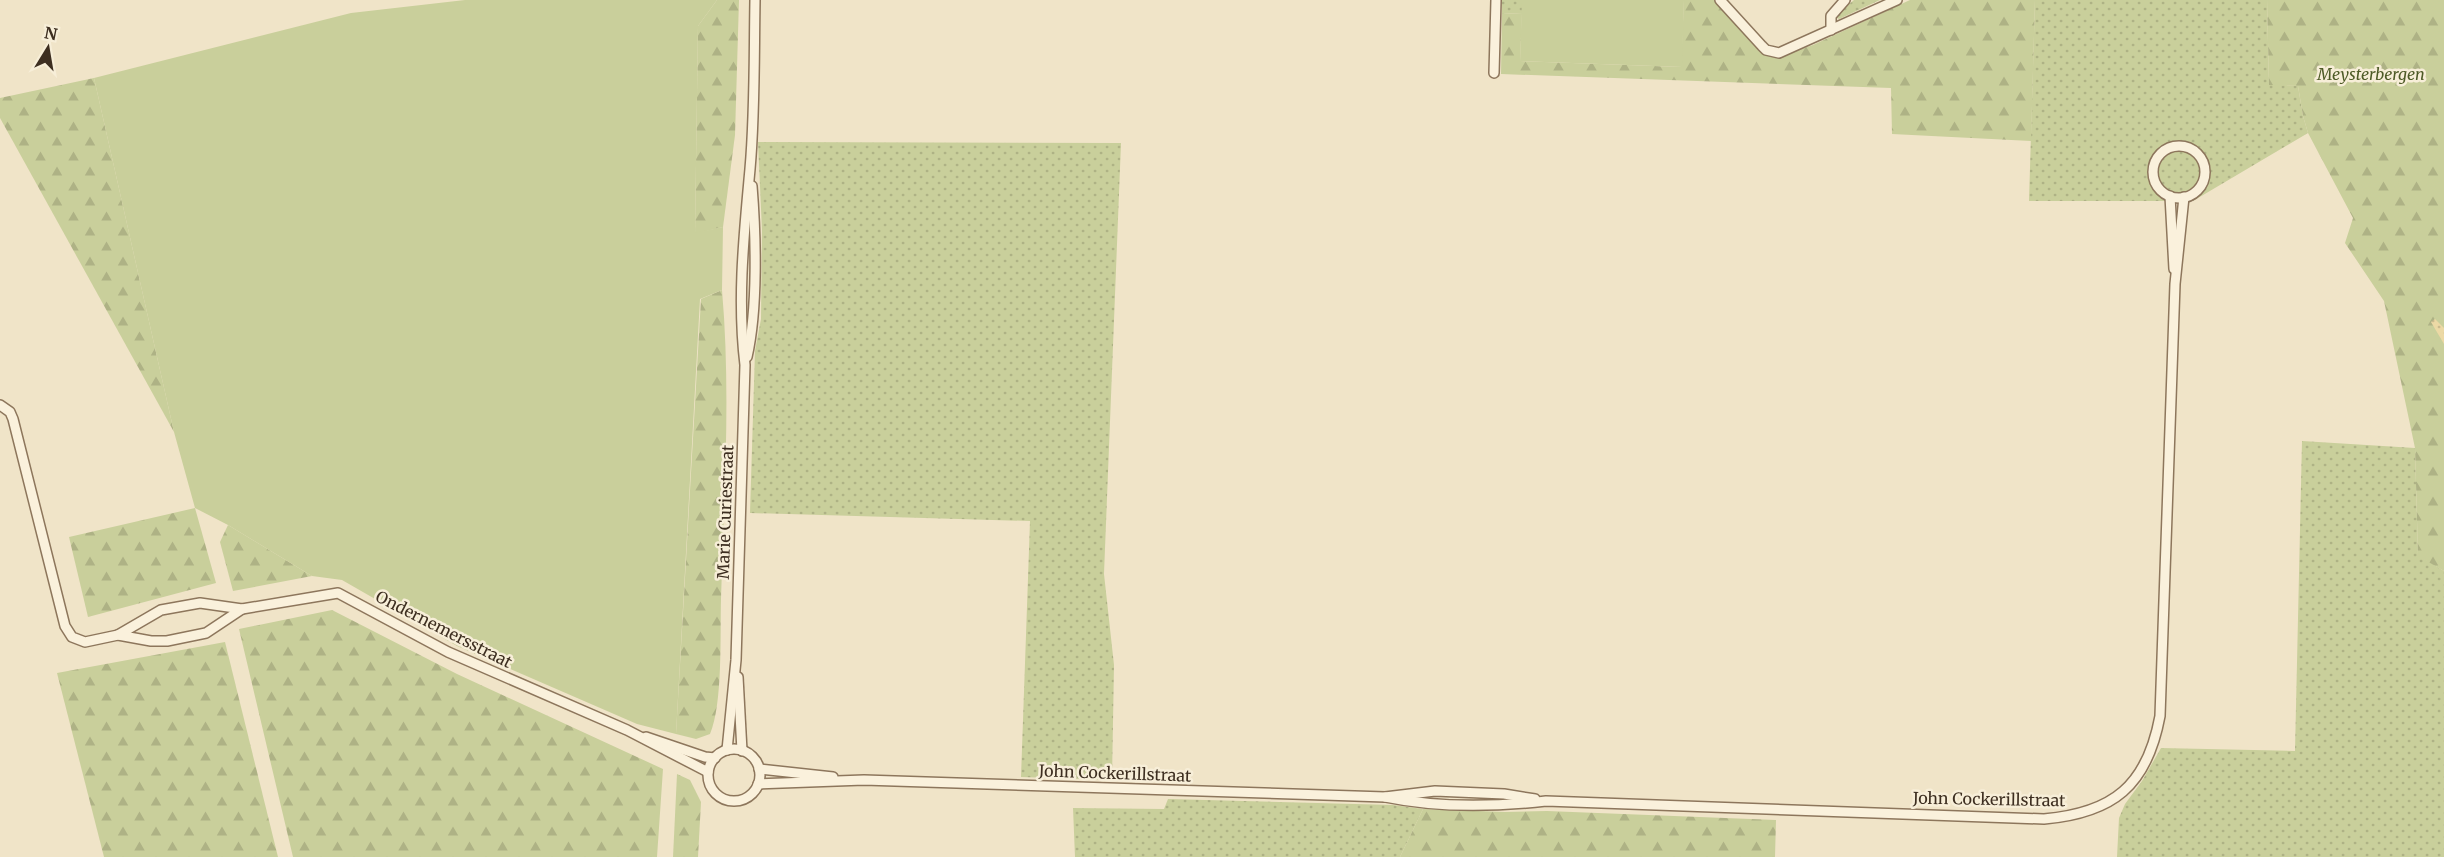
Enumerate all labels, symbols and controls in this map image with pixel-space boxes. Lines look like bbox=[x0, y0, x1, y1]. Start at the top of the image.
north arrow bbox=[18, 18, 78, 78]
text: N bbox=[43, 22, 59, 44]
park label: Meysterbergen bbox=[2316, 64, 2425, 84]
street label: Marie Curiestraat bbox=[713, 444, 737, 580]
street label: Ondernemersstraat bbox=[373, 586, 516, 672]
street label: John Cockerillstraat bbox=[1037, 760, 1192, 786]
street label: John Cockerillstraat bbox=[1912, 788, 2066, 810]

